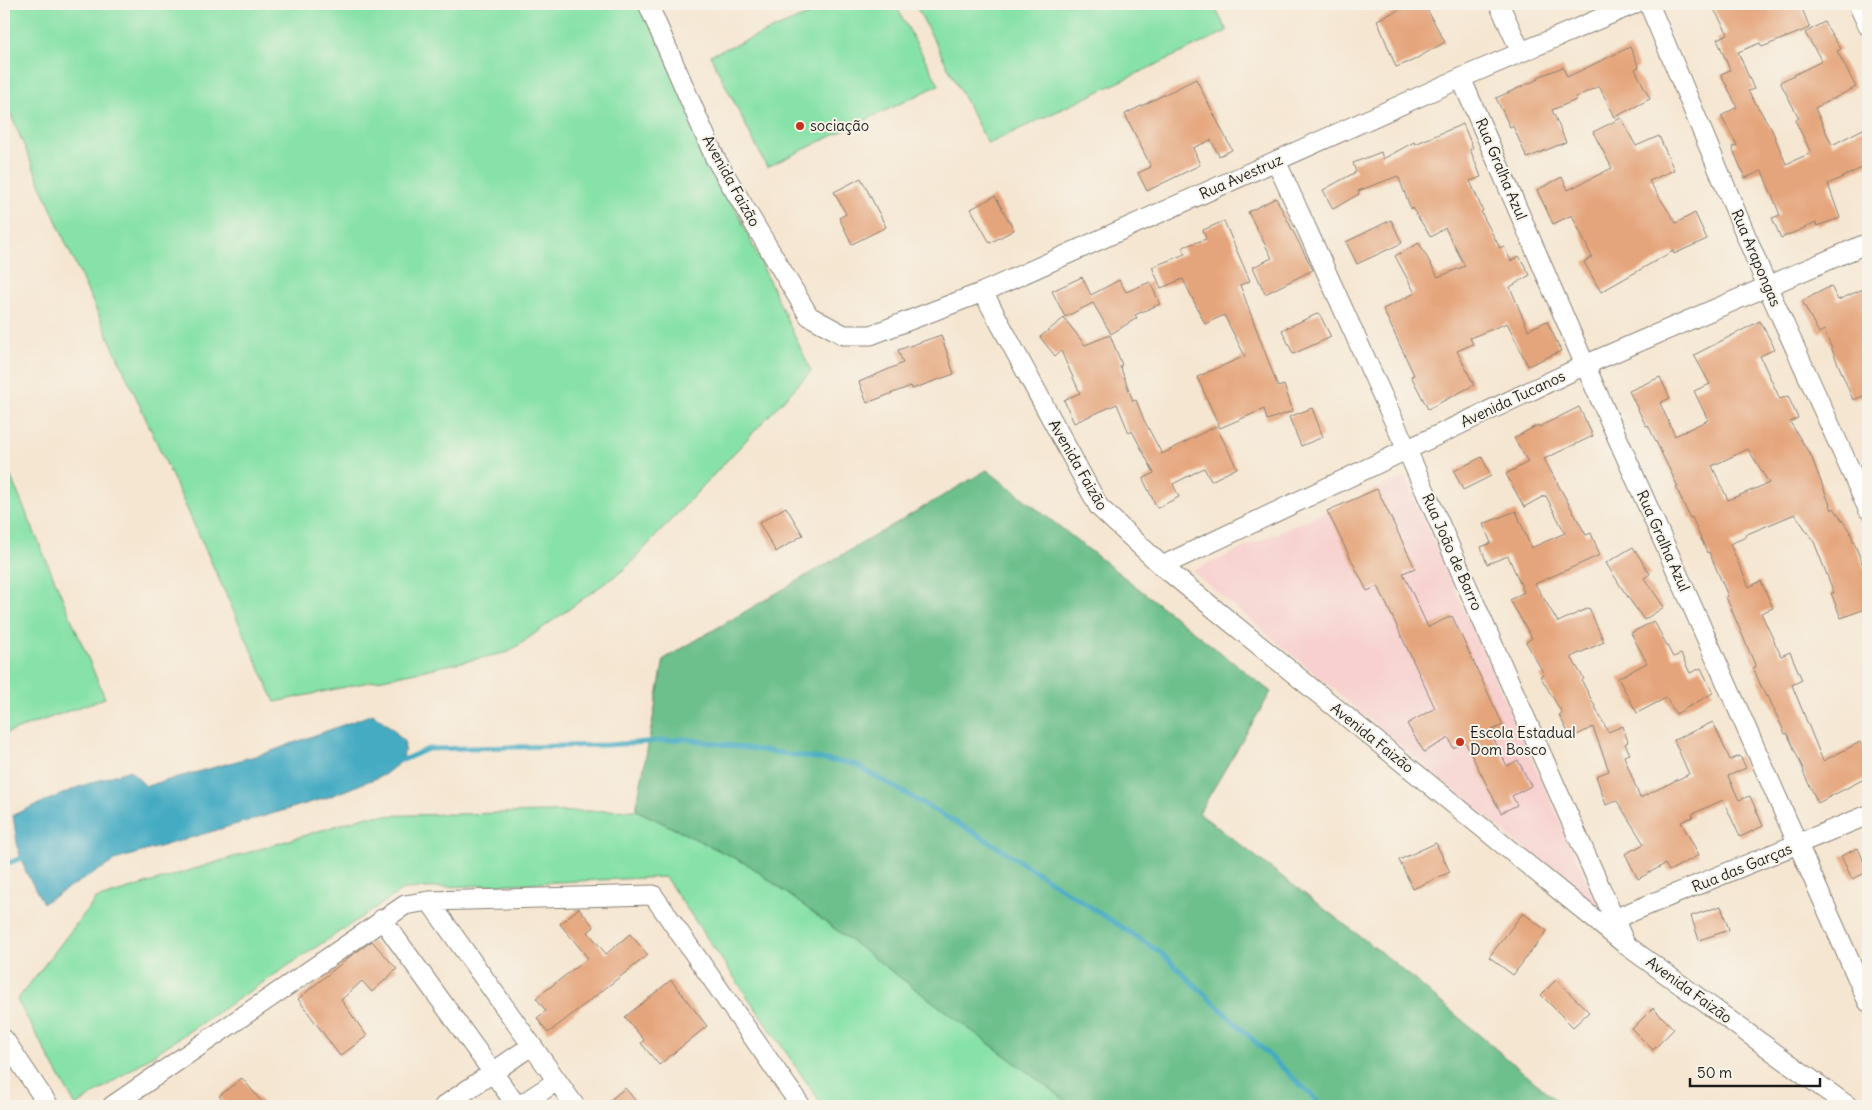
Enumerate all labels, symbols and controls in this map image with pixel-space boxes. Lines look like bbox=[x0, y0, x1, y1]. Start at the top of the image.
street label: Rua Gralha Azul bbox=[1471, 115, 1531, 223]
place label: sociação bbox=[810, 116, 869, 135]
marker: sociação bbox=[794, 120, 806, 132]
street label: Avenida Faizão bbox=[698, 132, 764, 230]
street label: Rua Avestruz bbox=[1196, 150, 1285, 203]
street label: Rua Arapongas bbox=[1727, 206, 1786, 309]
street label: Avenida Tucanos bbox=[1457, 366, 1568, 431]
street label: Avenida Faizão bbox=[1045, 416, 1112, 513]
street label: Rua Gralha Azul bbox=[1633, 487, 1694, 594]
street label: Rua João de Barro bbox=[1418, 490, 1487, 613]
street label: Avenida Faizão bbox=[1327, 698, 1418, 777]
place label: Escola Estadual Dom Bosco bbox=[1470, 723, 1576, 759]
marker: Escola Estadual Dom Bosco bbox=[1454, 736, 1466, 748]
street label: Rua das Garças bbox=[1689, 839, 1795, 896]
street label: Avenida Faizão bbox=[1643, 952, 1736, 1027]
scale bar bbox=[1690, 1055, 1820, 1087]
text: 50 m bbox=[1697, 1063, 1732, 1082]

